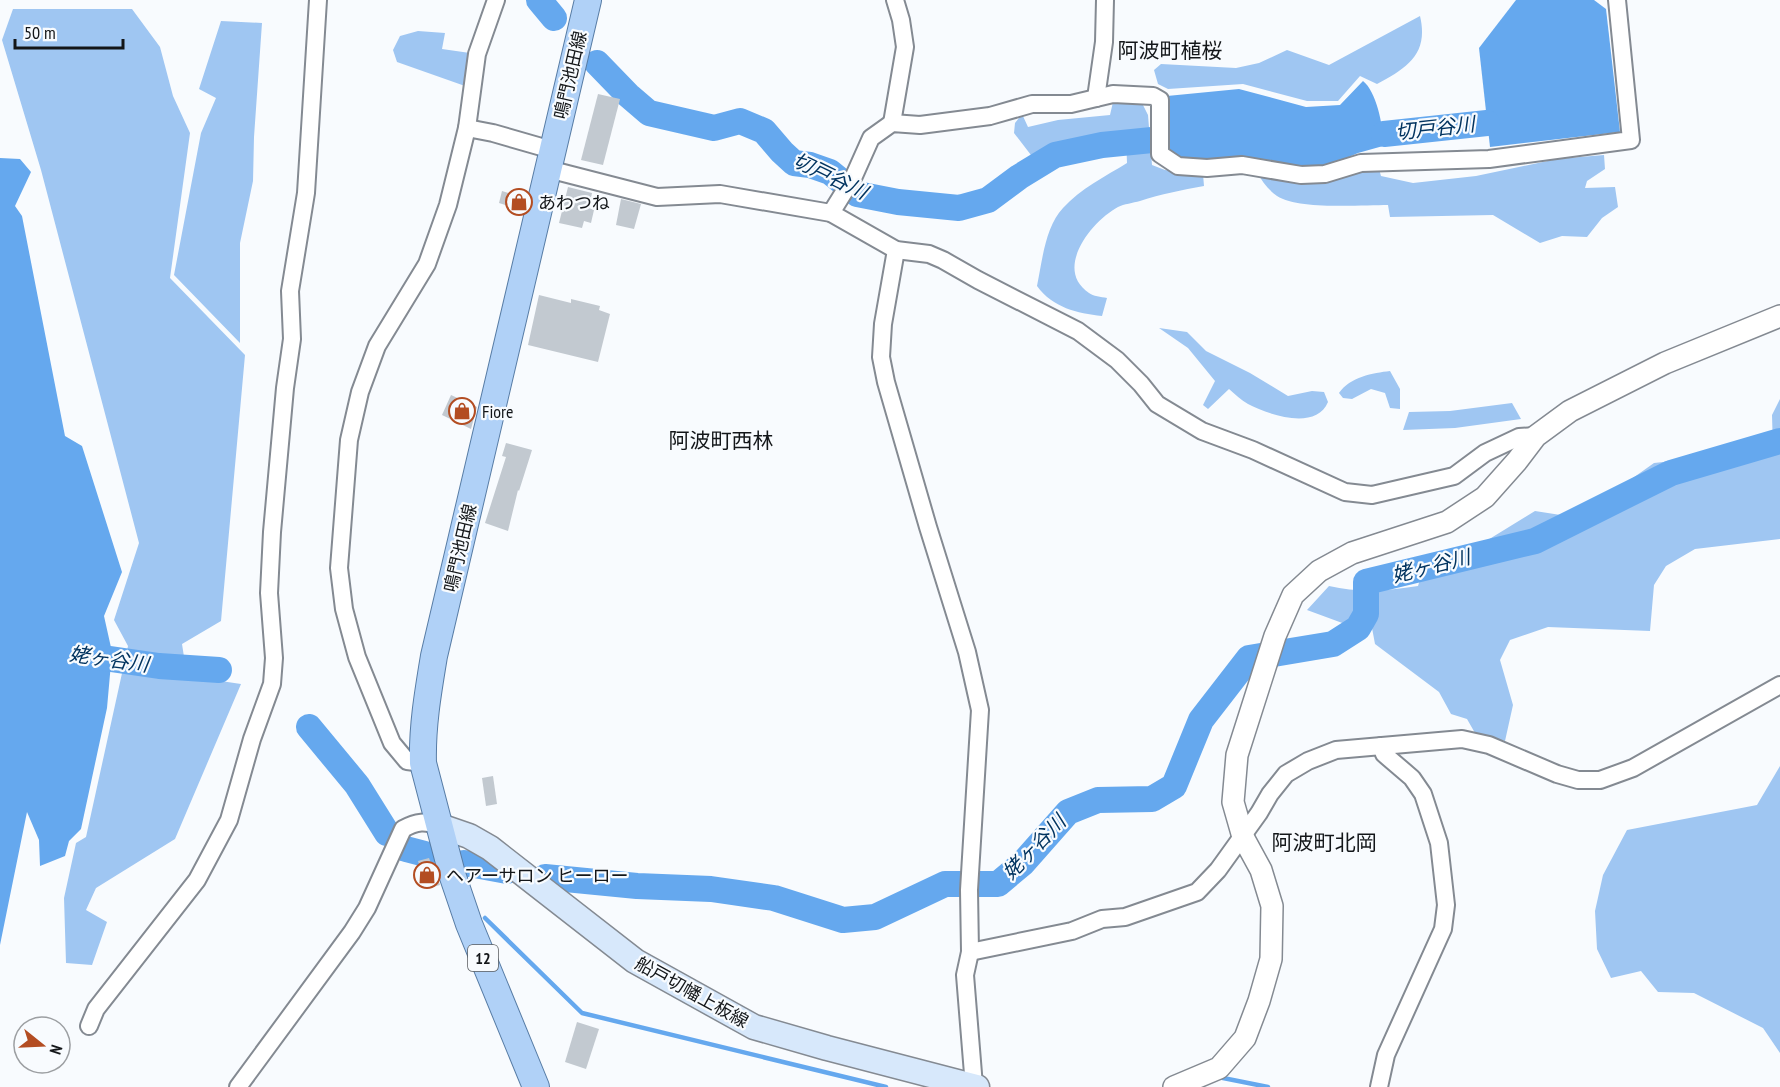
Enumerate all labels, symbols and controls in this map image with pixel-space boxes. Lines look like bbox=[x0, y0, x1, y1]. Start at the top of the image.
scale bar bbox=[15, 12, 123, 50]
text: 50 m bbox=[24, 21, 56, 44]
street label: 鳴門池田線 bbox=[549, 29, 591, 121]
district label: 阿波町植桜 bbox=[1118, 37, 1223, 64]
water label: 切戸谷川 bbox=[1394, 111, 1478, 145]
water label: 切戸谷川 bbox=[788, 147, 873, 206]
shop icon: あわつね bbox=[504, 187, 534, 217]
place label: あわつね bbox=[538, 191, 610, 214]
shop icon: Fiore bbox=[447, 396, 477, 426]
place label: Fiore bbox=[482, 400, 513, 423]
district label: 阿波町西林 bbox=[669, 427, 774, 454]
street label: 鳴門池田線 bbox=[439, 502, 481, 594]
water label: 姥ヶ谷川 bbox=[1389, 543, 1475, 588]
water label: 姥ヶ谷川 bbox=[68, 641, 152, 678]
water label: 姥ヶ谷川 bbox=[997, 808, 1073, 885]
district label: 阿波町北岡 bbox=[1272, 829, 1377, 856]
shop icon: ヘアーサロン ヒーロー bbox=[412, 860, 442, 890]
place label: ヘアーサロン ヒーロー bbox=[446, 864, 628, 887]
road number: 12 bbox=[468, 945, 498, 971]
street label: 船戸切幡上板線 bbox=[631, 951, 753, 1033]
north arrow bbox=[12, 1015, 72, 1075]
text: N bbox=[45, 1042, 67, 1057]

